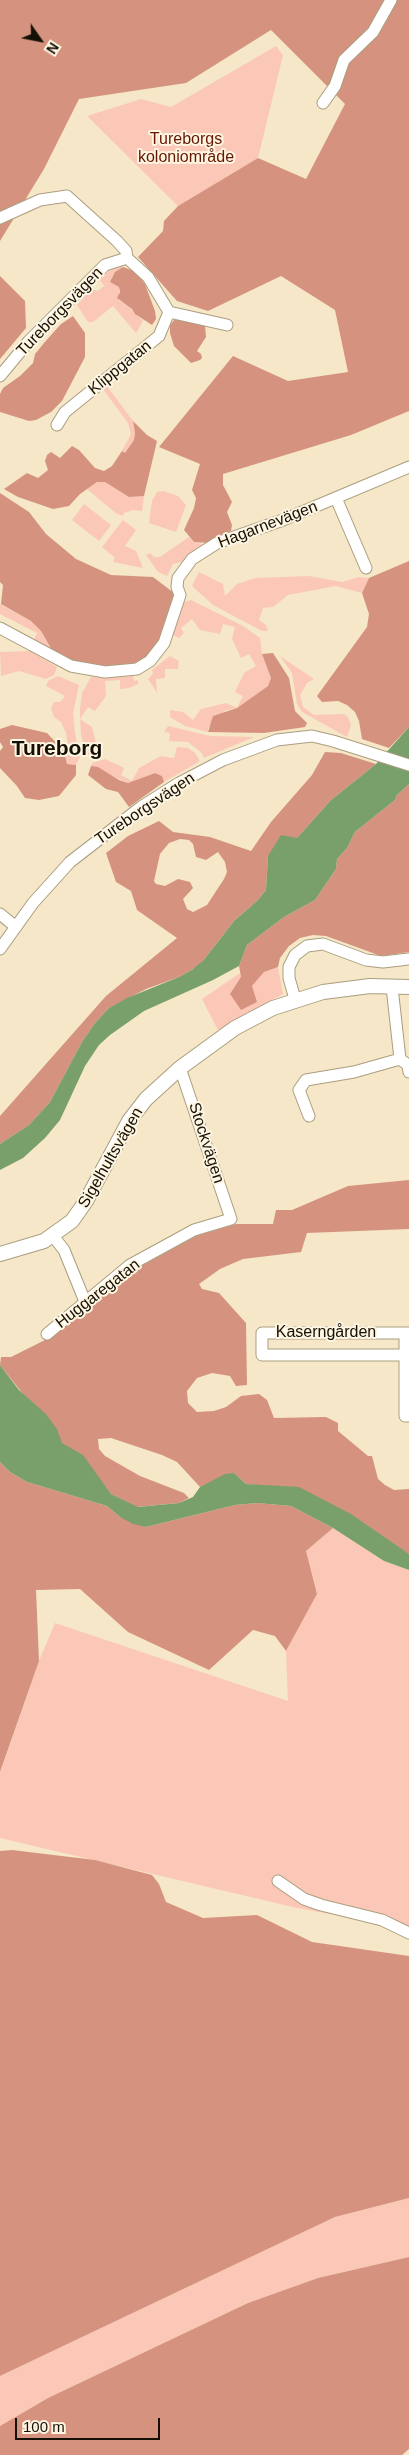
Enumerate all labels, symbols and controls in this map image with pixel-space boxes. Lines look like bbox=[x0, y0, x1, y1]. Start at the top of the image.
north arrow bbox=[15, 15, 65, 65]
text: N bbox=[43, 40, 62, 57]
park label: Tureborgs koloniområde bbox=[138, 130, 234, 168]
street label: Tureborgsvägen bbox=[13, 264, 107, 360]
street label: Klippgatan bbox=[85, 337, 155, 399]
street label: Hagarnevägen bbox=[216, 497, 320, 553]
district label: Tureborg bbox=[12, 736, 102, 762]
street label: Tureborgsvägen bbox=[92, 769, 198, 849]
street label: Stockvägen bbox=[184, 1100, 228, 1186]
street label: Sigelhultsvägen bbox=[74, 1104, 148, 1212]
street label: Huggaregatan bbox=[52, 1255, 144, 1333]
street label: Kaserngården bbox=[276, 1323, 376, 1343]
scale bar bbox=[18, 2408, 162, 2440]
text: 100 m bbox=[23, 2418, 65, 2435]

